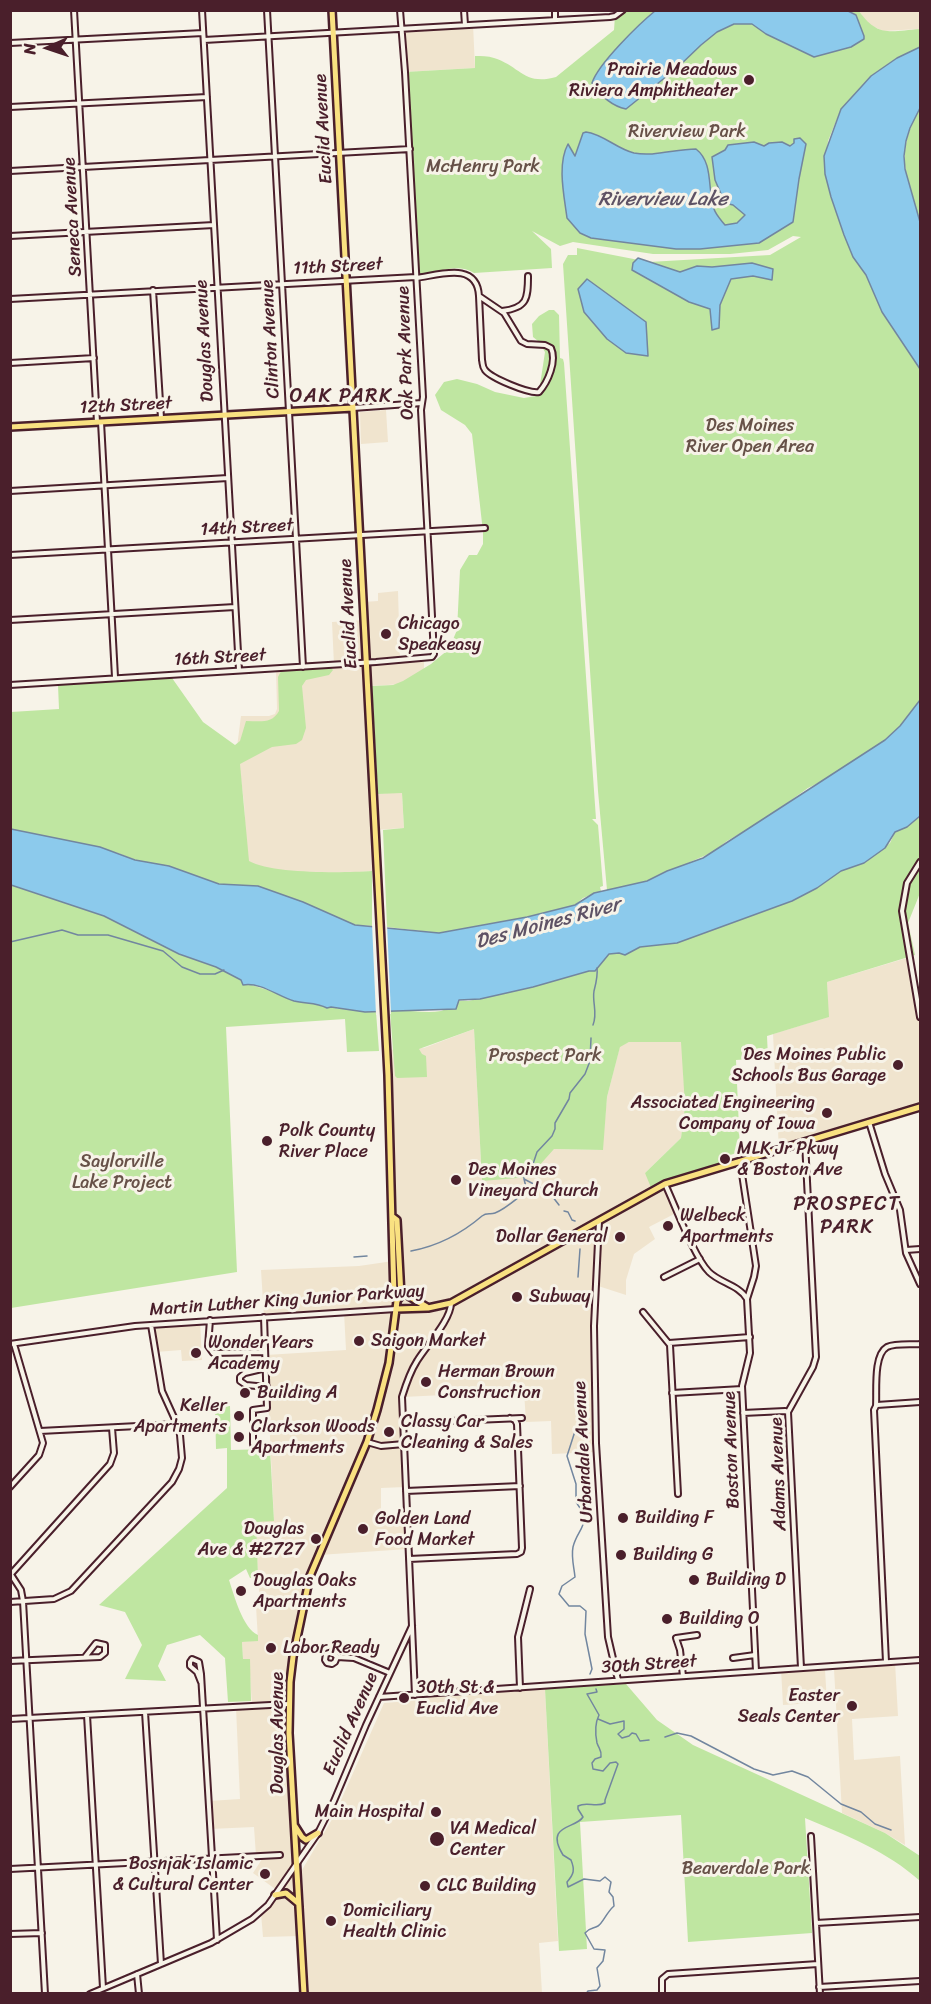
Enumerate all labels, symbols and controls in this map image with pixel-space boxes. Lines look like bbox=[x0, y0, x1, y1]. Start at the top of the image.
north arrow bbox=[18, 18, 78, 78]
text: N bbox=[15, 43, 44, 55]
place label: Prairie Meadows Riviera Amphitheater bbox=[569, 59, 737, 101]
street label: Euclid Avenue bbox=[310, 73, 338, 185]
marker: Prairie Meadows Riviera Amphitheater bbox=[742, 73, 756, 87]
park label: Riverview Park bbox=[628, 121, 746, 143]
park label: McHenry Park bbox=[426, 156, 540, 178]
street label: Seneca Avenue bbox=[59, 157, 87, 277]
water label: Riverview Lake bbox=[598, 188, 728, 212]
street label: 11th Street bbox=[293, 254, 383, 280]
street label: Douglas Avenue bbox=[191, 279, 219, 403]
street label: Clinton Avenue bbox=[257, 279, 285, 399]
street label: Oak Park Avenue bbox=[393, 286, 419, 420]
district label: OAK PARK bbox=[290, 385, 392, 409]
street label: 12th Street bbox=[79, 393, 173, 419]
park label: Des Moines River Open Area bbox=[686, 415, 814, 458]
street label: 14th Street bbox=[200, 515, 294, 541]
street label: Euclid Avenue bbox=[335, 558, 363, 670]
place label: Chicago Speakeasy bbox=[398, 613, 481, 656]
marker: Chicago Speakeasy bbox=[379, 627, 393, 641]
street label: 16th Street bbox=[173, 645, 267, 671]
water label: Des Moines River bbox=[473, 893, 623, 955]
place label: Des Moines Public Schools Bus Garage bbox=[732, 1044, 886, 1086]
park label: Prospect Park bbox=[489, 1045, 601, 1067]
marker: Des Moines Public Schools Bus Garage bbox=[891, 1058, 905, 1072]
place label: Associated Engineering Company of Iowa bbox=[631, 1092, 815, 1134]
marker: Associated Engineering Company of Iowa bbox=[820, 1106, 834, 1120]
place label: Polk County River Place bbox=[279, 1120, 375, 1162]
marker: Polk County River Place bbox=[260, 1134, 274, 1148]
place label: MLK Jr Pkwy & Boston Ave bbox=[737, 1138, 843, 1180]
park label: Saylorville Lake Project bbox=[72, 1151, 172, 1194]
marker: MLK Jr Pkwy & Boston Ave bbox=[718, 1152, 732, 1166]
place label: Des Moines Vineyard Church bbox=[468, 1159, 599, 1202]
marker: Des Moines Vineyard Church bbox=[449, 1173, 463, 1187]
district label: PROSPECT PARK bbox=[794, 1193, 900, 1240]
place label: Welbeck Apartments bbox=[680, 1205, 773, 1248]
marker: Welbeck Apartments bbox=[661, 1219, 675, 1233]
place label: Dollar General bbox=[496, 1226, 608, 1248]
marker: Dollar General bbox=[613, 1230, 627, 1244]
street label: Martin Luther King Junior Parkway bbox=[149, 1281, 425, 1321]
place label: Subway bbox=[529, 1286, 591, 1308]
marker: Subway bbox=[510, 1290, 524, 1304]
place label: Saigon Market bbox=[371, 1330, 486, 1352]
place label: Wonder Years Academy bbox=[208, 1332, 313, 1374]
marker: Saigon Market bbox=[352, 1334, 366, 1348]
marker: Wonder Years Academy bbox=[189, 1346, 203, 1360]
place label: Herman Brown Construction bbox=[438, 1361, 555, 1404]
marker: Herman Brown Construction bbox=[419, 1375, 433, 1389]
street label: Urbandale Avenue bbox=[569, 1380, 599, 1524]
place label: Building A bbox=[257, 1382, 338, 1404]
marker: Building A bbox=[238, 1386, 252, 1400]
street label: Boston Avenue bbox=[719, 1391, 745, 1509]
place label: Keller Apartments bbox=[134, 1395, 227, 1438]
marker: Keller Apartments bbox=[232, 1409, 246, 1423]
place label: Classy Car Cleaning & Sales bbox=[401, 1411, 533, 1454]
place label: Clarkson Woods Apartments bbox=[251, 1416, 375, 1458]
street label: Adams Avenue bbox=[766, 1417, 792, 1531]
marker: Classy Car Cleaning & Sales bbox=[382, 1425, 396, 1439]
marker: Clarkson Woods Apartments bbox=[232, 1430, 246, 1444]
place label: Building F bbox=[635, 1507, 714, 1529]
place label: Golden Land Food Market bbox=[375, 1508, 474, 1550]
marker: Building F bbox=[616, 1511, 630, 1525]
place label: Douglas Ave & #2727 bbox=[198, 1518, 304, 1561]
marker: Golden Land Food Market bbox=[356, 1522, 370, 1536]
marker: Douglas Ave & #2727 bbox=[309, 1532, 323, 1546]
place label: Building G bbox=[633, 1544, 713, 1566]
marker: Building G bbox=[614, 1548, 628, 1562]
place label: Building D bbox=[706, 1569, 786, 1591]
place label: Douglas Oaks Apartments bbox=[253, 1570, 356, 1612]
marker: Building D bbox=[687, 1573, 701, 1587]
marker: Douglas Oaks Apartments bbox=[234, 1584, 248, 1598]
place label: Building O bbox=[679, 1608, 760, 1630]
marker: Building O bbox=[660, 1612, 674, 1626]
place label: Labor Ready bbox=[283, 1637, 379, 1659]
marker: Labor Ready bbox=[264, 1641, 278, 1655]
street label: 30th Street bbox=[601, 1651, 697, 1679]
street label: Euclid Avenue bbox=[319, 1669, 383, 1779]
street label: Douglas Avenue bbox=[267, 1672, 289, 1794]
place label: 30th St & Euclid Ave bbox=[416, 1677, 498, 1720]
place label: Easter Seals Center bbox=[738, 1685, 840, 1728]
marker: 30th St & Euclid Ave bbox=[397, 1691, 411, 1705]
marker: Easter Seals Center bbox=[845, 1699, 859, 1713]
place label: Main Hospital bbox=[315, 1801, 424, 1823]
marker: Main Hospital bbox=[429, 1805, 443, 1819]
place label: VA Medical Center bbox=[450, 1818, 536, 1860]
marker: VA Medical Center bbox=[428, 1830, 446, 1848]
place label: Bosnjak Islamic & Cultural Center bbox=[112, 1853, 253, 1896]
park label: Beaverdale Park bbox=[682, 1858, 810, 1880]
marker: Bosnjak Islamic & Cultural Center bbox=[258, 1867, 272, 1881]
place label: CLC Building bbox=[437, 1875, 536, 1897]
marker: CLC Building bbox=[418, 1879, 432, 1893]
place label: Domiciliary Health Clinic bbox=[343, 1900, 446, 1942]
marker: Domiciliary Health Clinic bbox=[324, 1914, 338, 1928]

